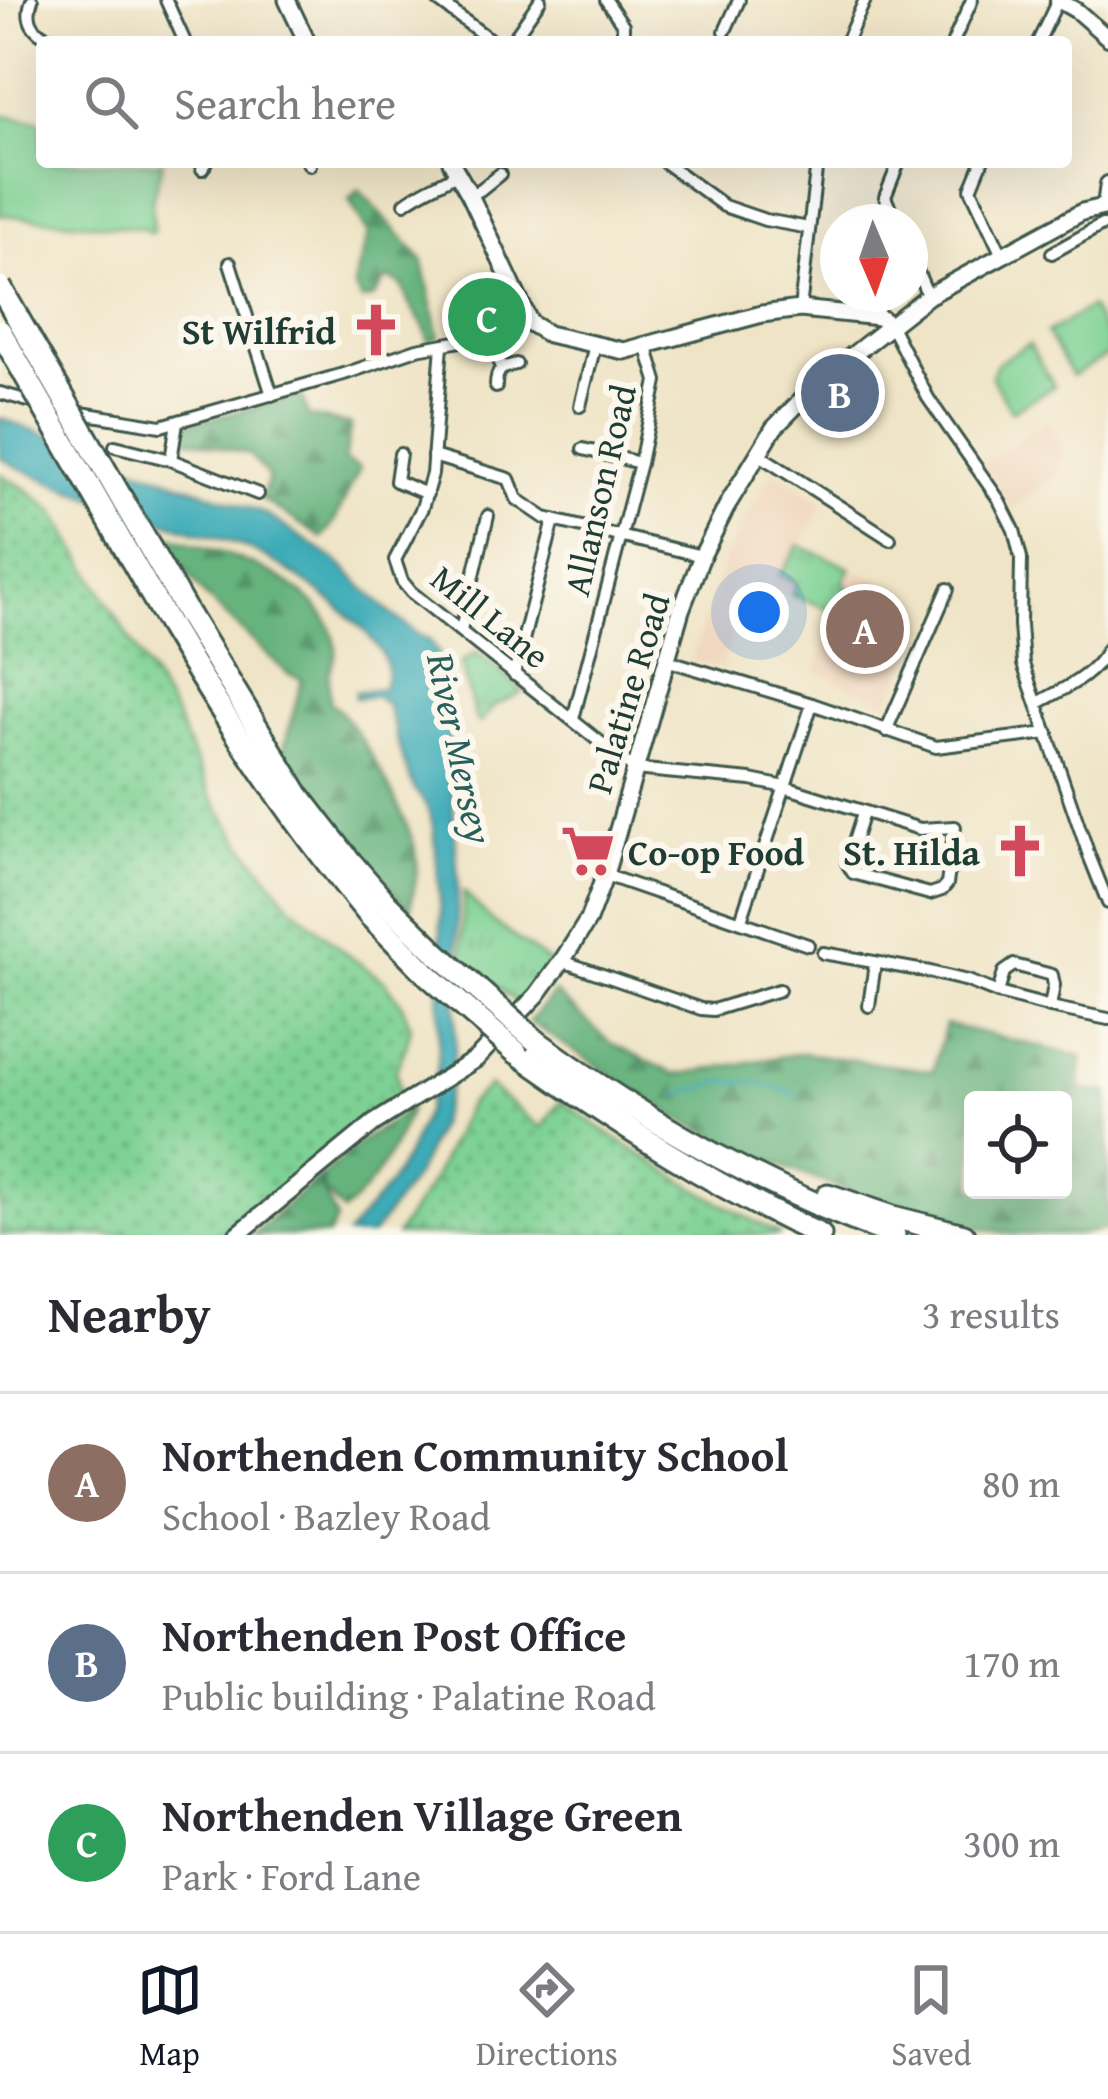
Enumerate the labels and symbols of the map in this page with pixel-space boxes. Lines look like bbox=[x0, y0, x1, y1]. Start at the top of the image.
north arrow bbox=[820, 204, 928, 312]
pin: C bbox=[448, 272, 526, 362]
church icon: St Wilfrid bbox=[347, 301, 405, 359]
place label: St Wilfrid bbox=[182, 304, 336, 357]
pin: B bbox=[801, 348, 879, 438]
street label: Allanson Road bbox=[549, 379, 649, 601]
street label: Mill Lane bbox=[420, 552, 562, 680]
your location bbox=[729, 582, 789, 642]
pin: A bbox=[826, 584, 904, 674]
street label: Palatine Road bbox=[571, 586, 683, 800]
water label: River Mersey bbox=[413, 646, 509, 849]
supermarket icon: Co-op Food bbox=[559, 822, 617, 880]
church icon: St. Hilda bbox=[991, 822, 1049, 880]
place label: Co-op Food bbox=[628, 825, 805, 878]
place label: St. Hilda bbox=[843, 825, 981, 878]

